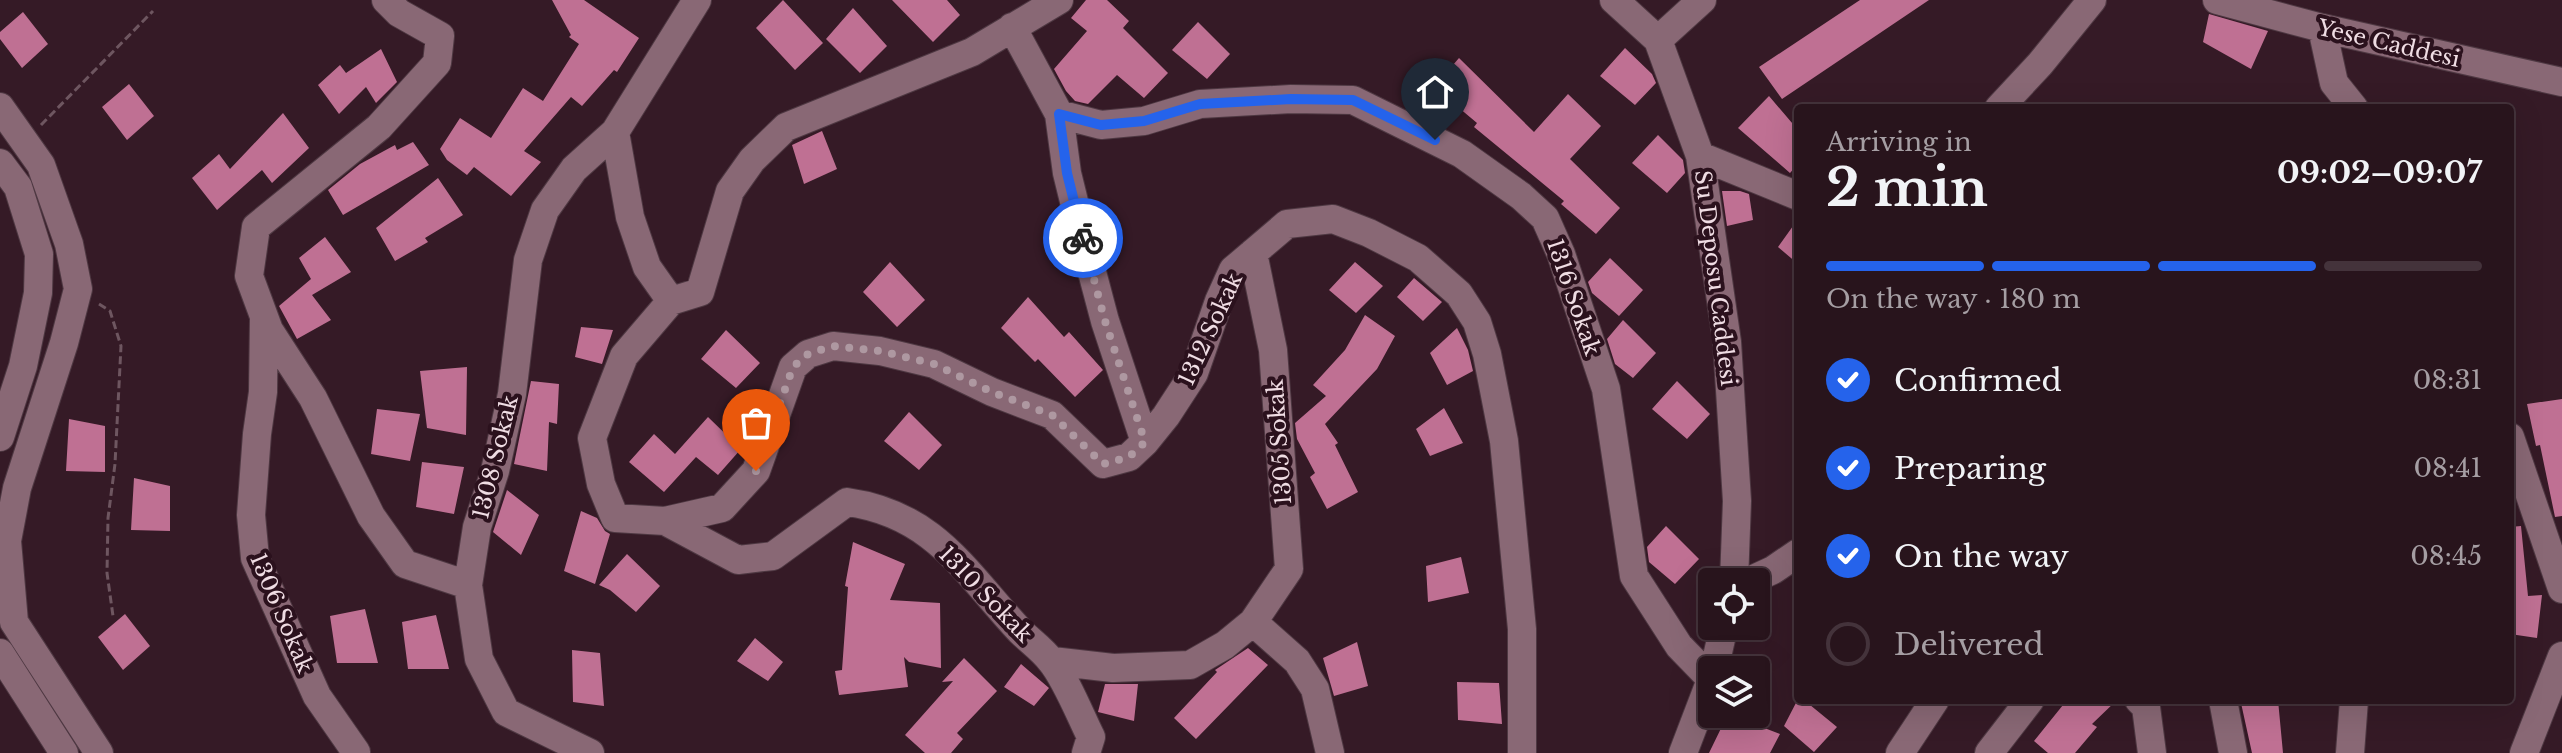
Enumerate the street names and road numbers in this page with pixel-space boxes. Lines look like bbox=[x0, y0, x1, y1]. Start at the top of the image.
street label: Yese Caddesi bbox=[2314, 14, 2463, 73]
street label: Su Deposu Caddesi bbox=[1689, 169, 1742, 388]
street label: 1316 Sokak bbox=[1541, 235, 1606, 359]
street label: 1312 Sokak bbox=[1173, 268, 1248, 390]
street label: 1305 Sokak bbox=[1262, 378, 1297, 506]
street label: 1308 Sokak bbox=[467, 392, 524, 522]
street label: 1310 Sokak bbox=[933, 541, 1038, 648]
street label: 1306 Sokak bbox=[244, 549, 319, 678]

